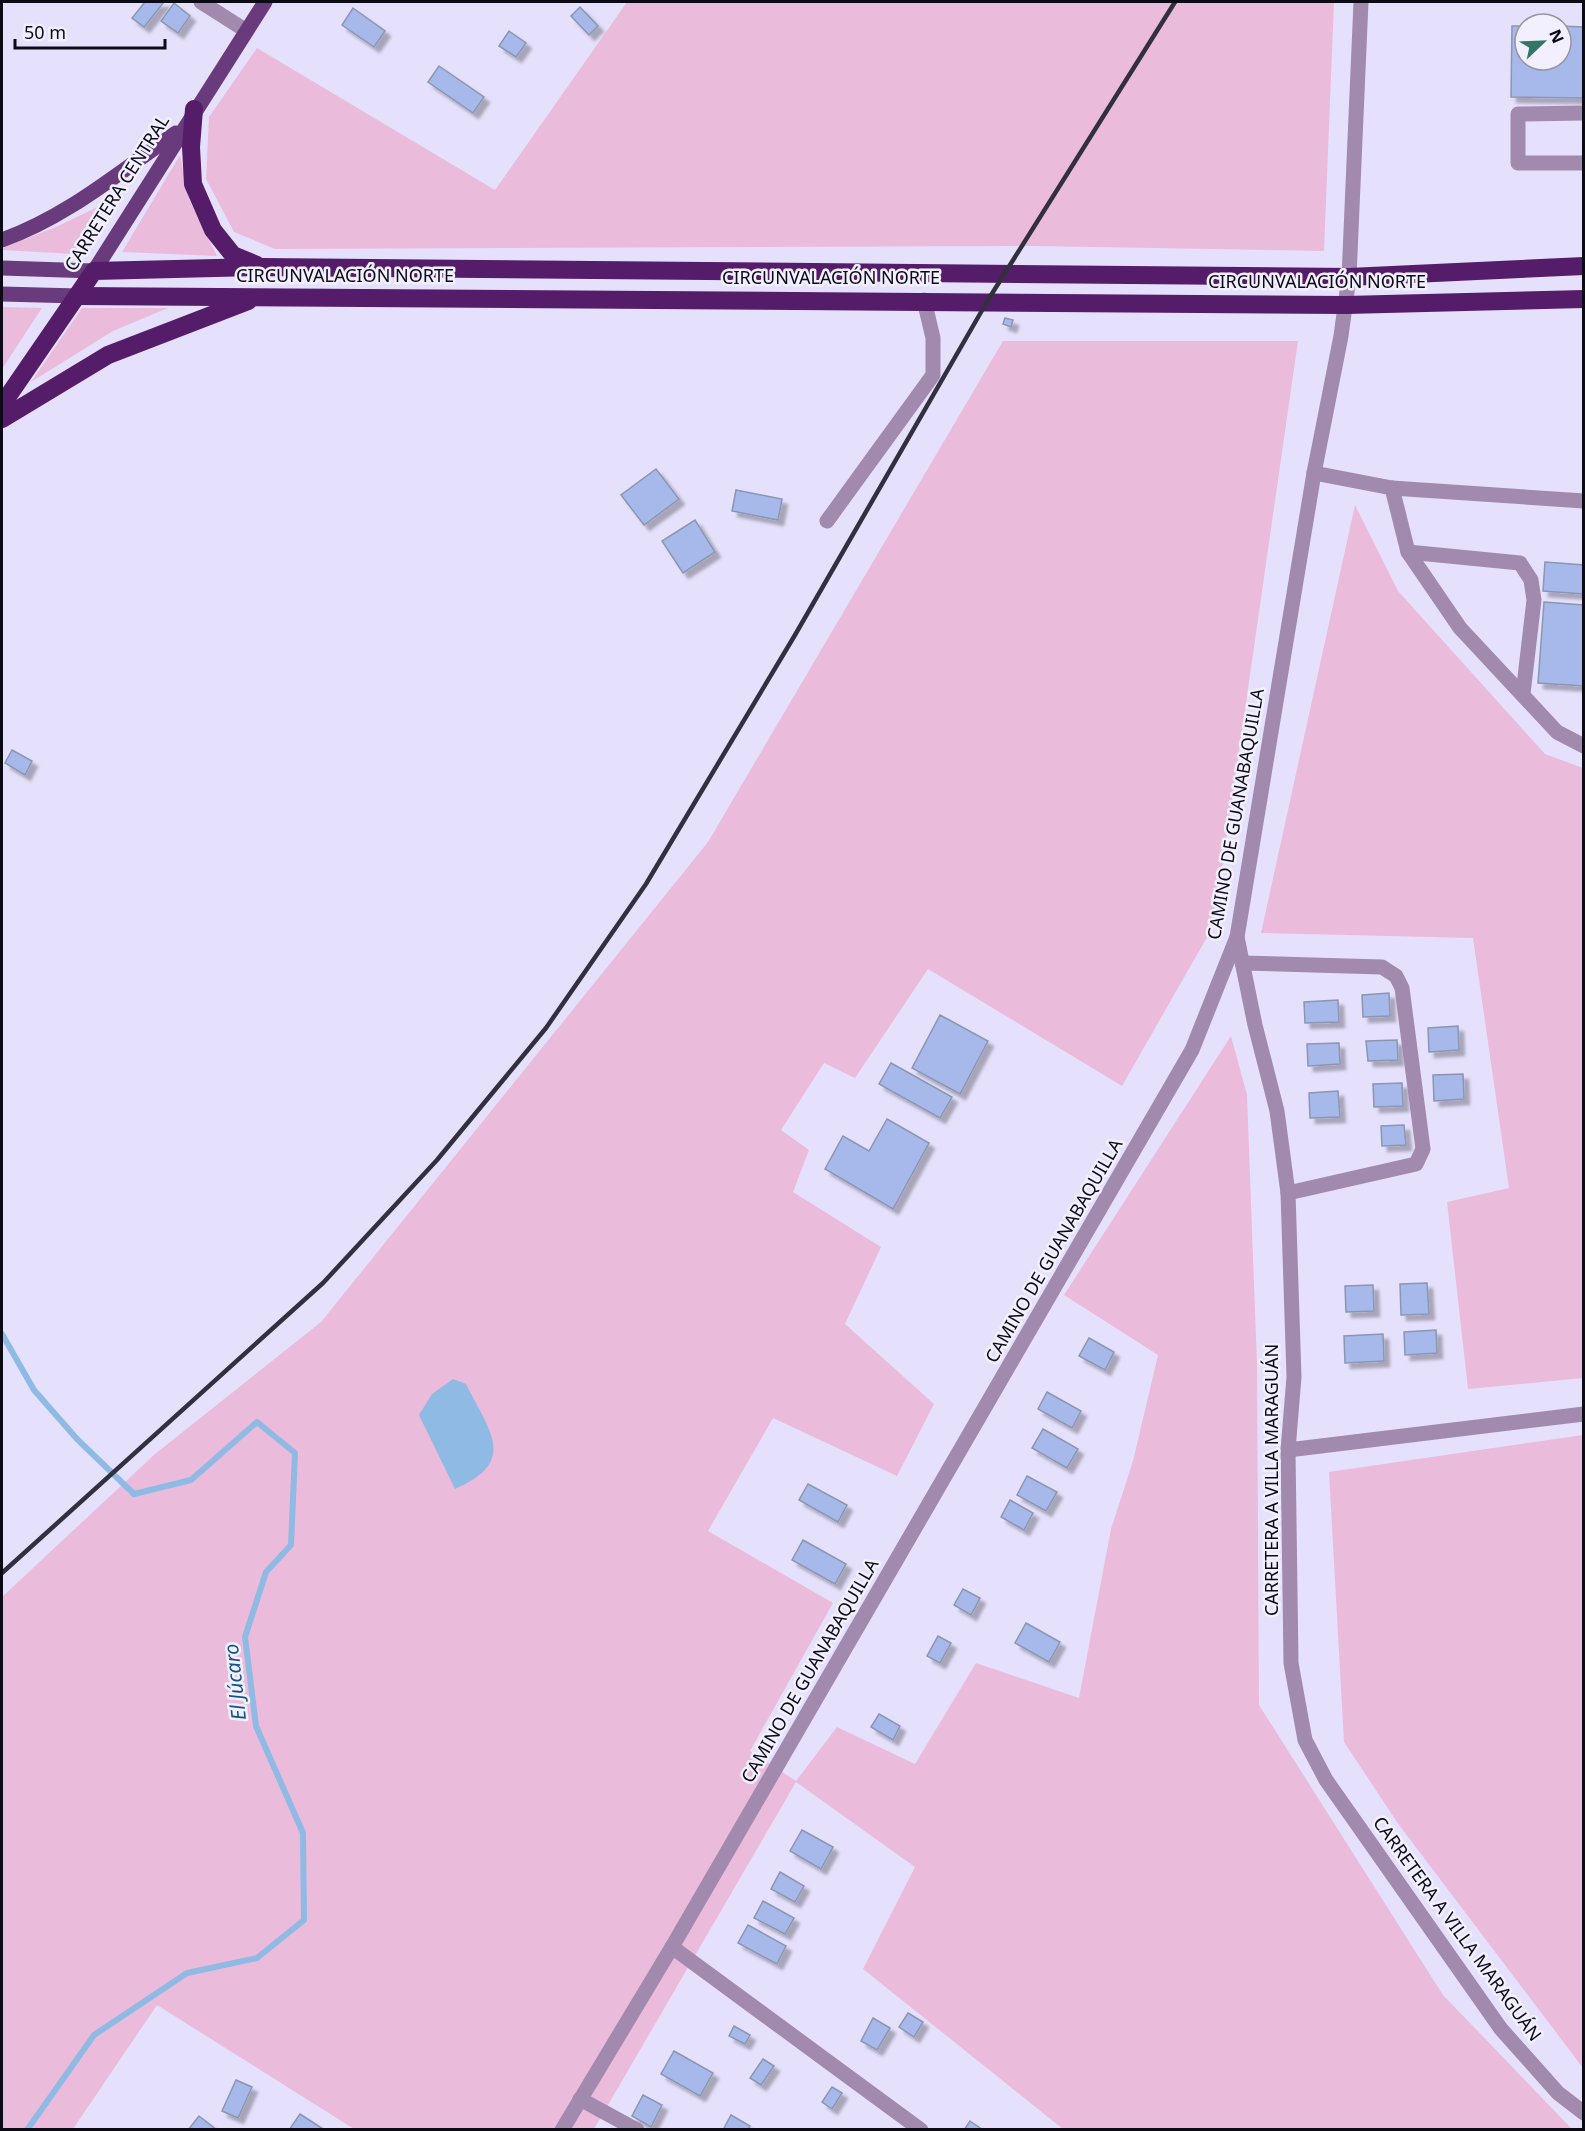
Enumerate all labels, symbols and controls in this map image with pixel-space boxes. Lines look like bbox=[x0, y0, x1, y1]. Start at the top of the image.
scale bar bbox=[15, 12, 165, 50]
north arrow bbox=[1513, 12, 1573, 72]
text: 50 m bbox=[24, 20, 66, 44]
text: N bbox=[1544, 26, 1569, 46]
street label: CARRETERA CENTRAL bbox=[58, 110, 174, 275]
street label: CIRCUNVALACIÓN NORTE bbox=[236, 263, 454, 287]
street label: CIRCUNVALACIÓN NORTE bbox=[722, 265, 940, 289]
street label: CIRCUNVALACIÓN NORTE bbox=[1208, 269, 1426, 293]
street label: CAMINO DE GUANABAQUILLA bbox=[1201, 686, 1269, 941]
street label: CAMINO DE GUANABAQUILLA bbox=[979, 1134, 1127, 1367]
street label: CARRETERA A VILLA MARAGUÁN bbox=[1259, 1344, 1283, 1616]
street label: CAMINO DE GUANABAQUILLA bbox=[735, 1554, 883, 1787]
water label: El Júcaro bbox=[217, 1642, 252, 1722]
street label: CARRETERA A VILLA MARAGUÁN bbox=[1368, 1811, 1548, 2046]

